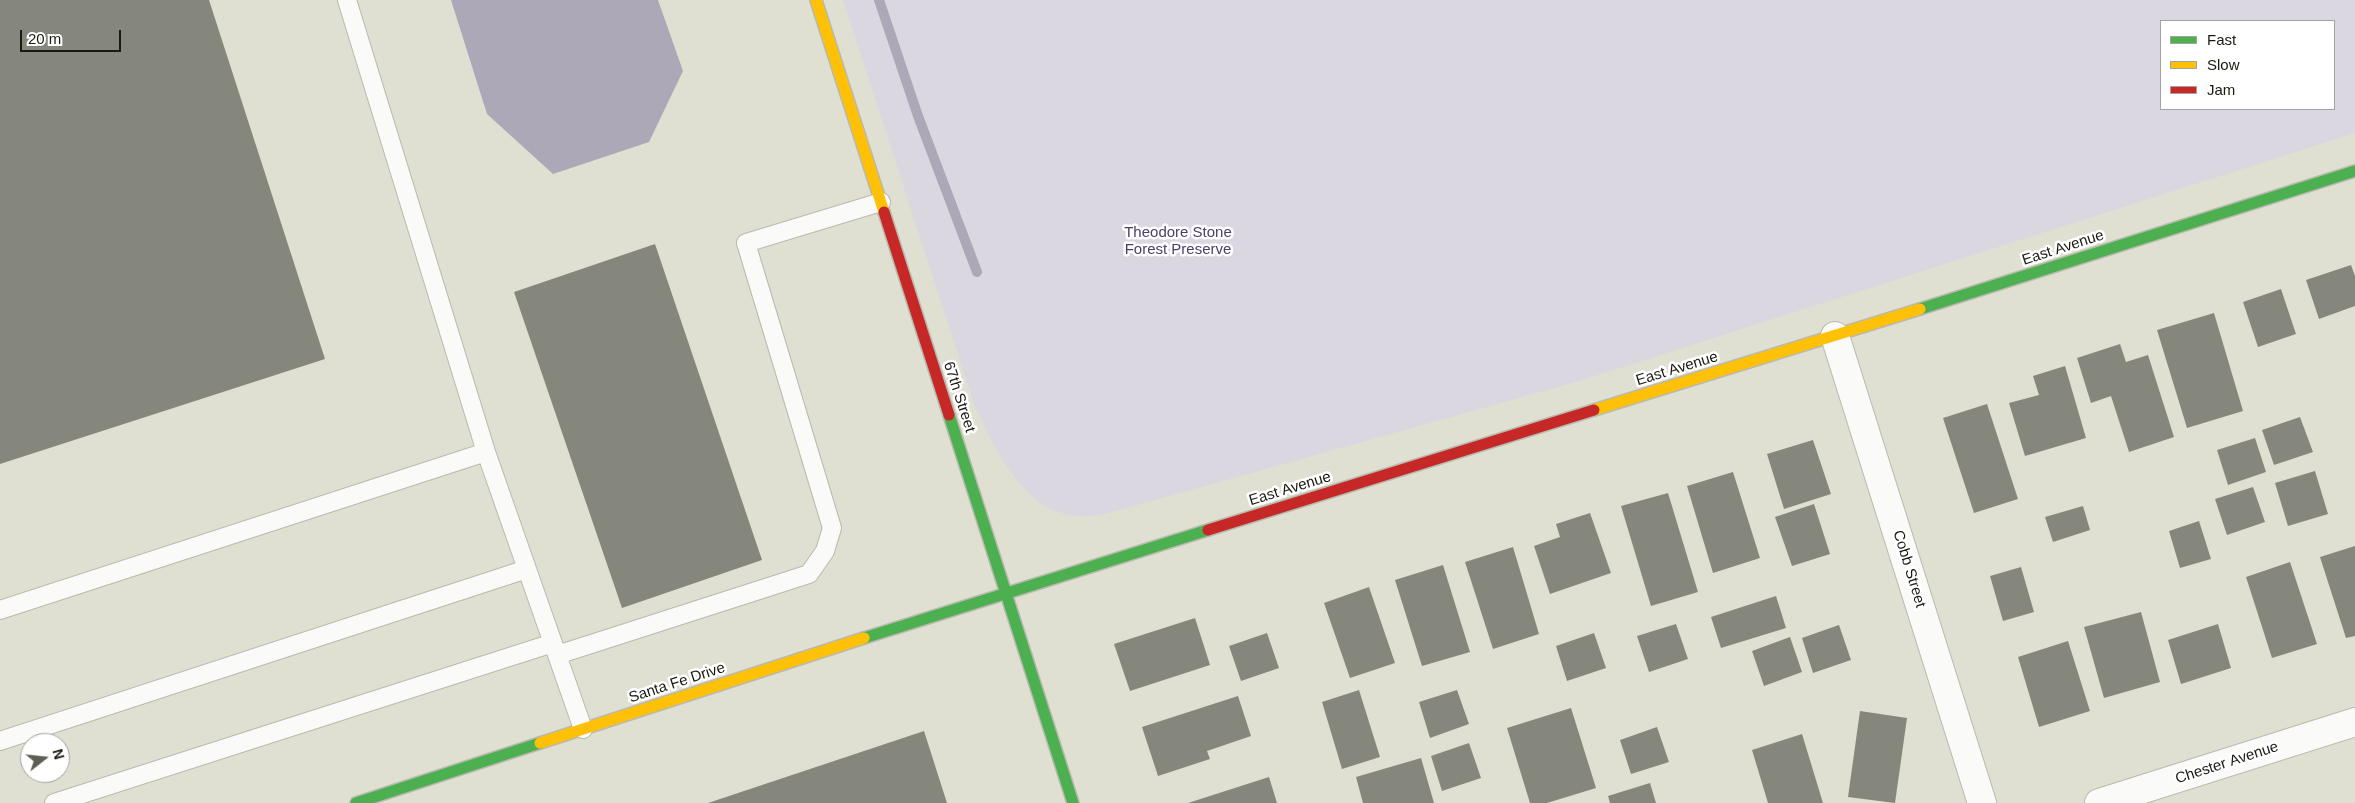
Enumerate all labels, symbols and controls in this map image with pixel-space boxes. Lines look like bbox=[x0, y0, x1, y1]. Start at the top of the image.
scale bar bbox=[22, 20, 124, 52]
legend bbox=[2160, 20, 2335, 110]
text: 20 m bbox=[28, 30, 61, 47]
text: Fast bbox=[2207, 31, 2236, 48]
text: Slow bbox=[2207, 56, 2240, 73]
text: Jam bbox=[2207, 81, 2235, 98]
park label: Theodore Stone Forest Preserve bbox=[1124, 224, 1232, 259]
street label: East Avenue bbox=[2020, 226, 2106, 270]
street label: East Avenue bbox=[1634, 348, 1720, 390]
street label: 67th Street bbox=[939, 359, 979, 435]
street label: East Avenue bbox=[1247, 468, 1333, 510]
street label: Cobb Street bbox=[1889, 528, 1929, 610]
street label: Santa Fe Drive bbox=[627, 659, 727, 707]
north arrow bbox=[20, 733, 70, 783]
street label: Chester Avenue bbox=[2173, 738, 2281, 788]
text: N bbox=[49, 747, 68, 761]

